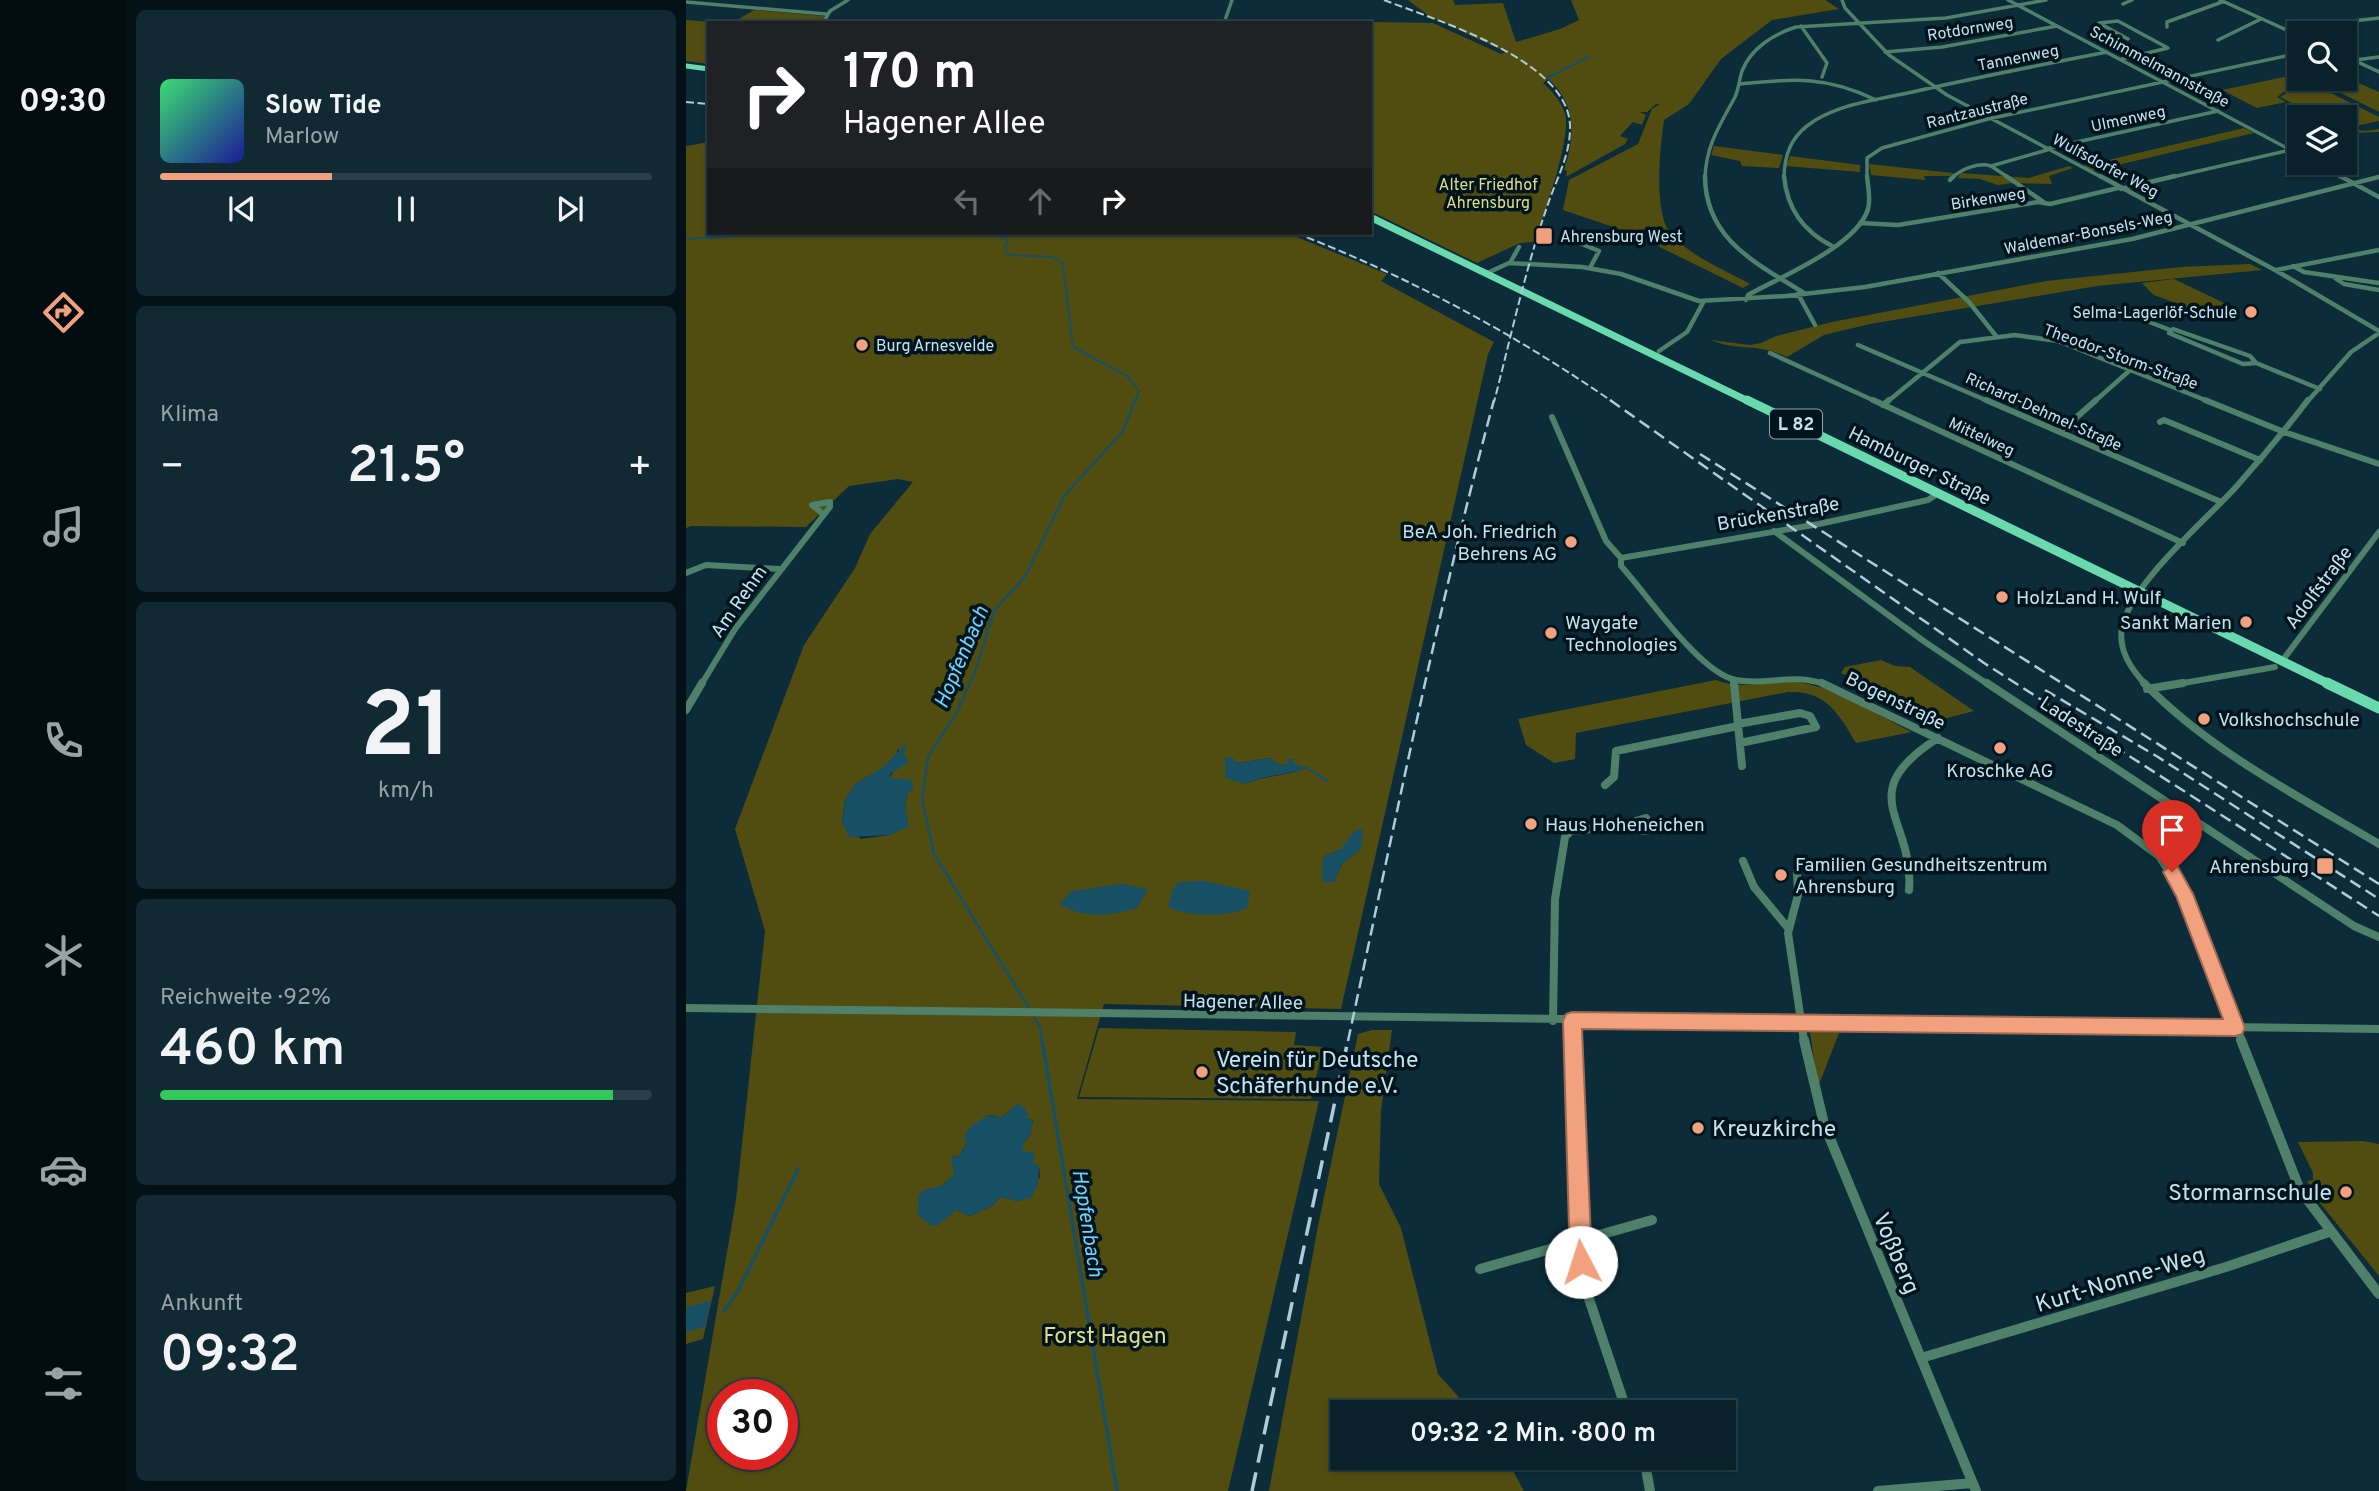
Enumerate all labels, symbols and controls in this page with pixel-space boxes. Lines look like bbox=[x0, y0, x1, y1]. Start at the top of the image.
street label: Rotdornweg bbox=[1926, 13, 2015, 47]
map controls bbox=[2287, 21, 2357, 175]
button: search bbox=[2287, 21, 2357, 91]
street label: Schimmelmannstraße bbox=[2086, 22, 2233, 113]
street label: Tannenweg bbox=[1976, 41, 2061, 77]
text: 170 m bbox=[843, 44, 976, 106]
icon: right bbox=[728, 49, 819, 140]
text: 09:30 bbox=[19, 83, 107, 123]
text: Slow Tide bbox=[265, 90, 382, 123]
street label: Rantzaustraße bbox=[1925, 90, 2030, 134]
street label: Ulmenweg bbox=[2089, 102, 2168, 138]
text: Hagener Allee bbox=[843, 105, 1045, 145]
button: layers bbox=[2287, 105, 2357, 175]
text: Marlow bbox=[265, 123, 339, 152]
street label: Wulfsdorfer Weg bbox=[2049, 130, 2162, 203]
park label: Alter Friedhof Ahrensburg bbox=[1439, 176, 1538, 214]
icon: left bbox=[948, 182, 986, 220]
icon: ahead bbox=[1021, 182, 1059, 220]
icon: right bbox=[1094, 182, 1132, 220]
street label: Birkenweg bbox=[1949, 184, 2027, 216]
icon: previous bbox=[223, 190, 261, 228]
icon: pause bbox=[387, 190, 425, 228]
icon: next bbox=[551, 190, 589, 228]
street label: Waldemar-Bonsels-Weg bbox=[2002, 208, 2174, 260]
marker: Ahrensburg West bbox=[1534, 226, 1554, 246]
place label: Ahrensburg West bbox=[1560, 228, 1683, 248]
icon: directions bbox=[39, 288, 88, 337]
place label: Selma-Lagerlöf-Schule bbox=[2073, 304, 2237, 324]
marker: Selma-Lagerlöf-Schule bbox=[2243, 304, 2259, 320]
street label: Theodor-Storm-Straße bbox=[2040, 321, 2200, 395]
marker: Burg Arnesvelde bbox=[854, 337, 870, 353]
place label: Burg Arnesvelde bbox=[876, 337, 994, 357]
street label: Richard-Dehmel-Straße bbox=[1962, 369, 2125, 456]
text: Klima bbox=[160, 401, 219, 430]
road number: L 82 bbox=[1770, 410, 1822, 438]
street label: Mittelweg bbox=[1945, 414, 2017, 462]
street label: Hamburger Straße bbox=[1844, 422, 1994, 512]
text: 21.5° bbox=[347, 435, 465, 501]
text: − bbox=[160, 444, 185, 493]
text: + bbox=[627, 444, 652, 493]
street label: Brückenstraße bbox=[1715, 492, 1841, 538]
icon: music bbox=[39, 502, 88, 551]
place label: BeA Joh. Friedrich Behrens AG bbox=[1402, 521, 1557, 567]
marker: BeA Joh. Friedrich Behrens AG bbox=[1563, 534, 1579, 550]
street label: Adolfstraße bbox=[2281, 542, 2359, 634]
street label: Am Rehm bbox=[706, 561, 773, 643]
place label: HolzLand H. Wulf bbox=[2016, 587, 2162, 611]
marker: HolzLand H. Wulf bbox=[1994, 589, 2010, 605]
water label: Hopfenbach bbox=[929, 602, 996, 713]
place label: Waygate Technologies bbox=[1565, 612, 1677, 658]
place label: Sankt Marien bbox=[2120, 612, 2232, 636]
marker: Sankt Marien bbox=[2238, 614, 2254, 630]
marker: Waygate Technologies bbox=[1543, 625, 1559, 641]
street label: Bogenstraße bbox=[1841, 667, 1949, 736]
text: 21 bbox=[360, 674, 452, 789]
street label: Ladestraße bbox=[2035, 692, 2127, 763]
place label: Volkshochschule bbox=[2218, 709, 2360, 733]
marker: Volkshochschule bbox=[2196, 711, 2212, 727]
icon: phone bbox=[39, 716, 88, 765]
marker: Kroschke AG bbox=[1992, 740, 2008, 756]
place label: Kroschke AG bbox=[1946, 760, 2054, 784]
text: km/h bbox=[378, 777, 434, 806]
pin bbox=[2142, 800, 2202, 872]
icon: arrive bbox=[2153, 811, 2191, 849]
place label: Haus Hoheneichen bbox=[1545, 814, 1705, 838]
marker: Haus Hoheneichen bbox=[1523, 816, 1539, 832]
place label: Familien Gesundheitszentrum Ahrensburg bbox=[1795, 854, 2048, 900]
place label: Ahrensburg bbox=[2209, 856, 2309, 880]
marker: Ahrensburg bbox=[2315, 856, 2335, 876]
marker: Familien Gesundheitszentrum Ahrensburg bbox=[1773, 867, 1789, 883]
icon: climate bbox=[39, 931, 88, 980]
text: Reichweite · 92% bbox=[160, 984, 331, 1013]
street label: Hagener Allee bbox=[1183, 990, 1303, 1016]
text: 460 km bbox=[160, 1018, 345, 1084]
place label: Verein für Deutsche Schäferhunde e.V. bbox=[1216, 1047, 1418, 1102]
marker: Verein für Deutsche Schäferhunde e.V. bbox=[1194, 1064, 1210, 1080]
place label: Kreuzkirche bbox=[1712, 1116, 1836, 1145]
marker: Kreuzkirche bbox=[1690, 1120, 1706, 1136]
icon: car bbox=[39, 1145, 88, 1194]
water label: Hopfenbach bbox=[1065, 1167, 1108, 1280]
place label: Stormarnschule bbox=[2168, 1180, 2332, 1209]
marker: Stormarnschule bbox=[2338, 1184, 2354, 1200]
street label: Voßberg bbox=[1865, 1209, 1925, 1299]
position arrow bbox=[1544, 1225, 1618, 1299]
street label: Kurt-Nonne-Weg bbox=[2032, 1242, 2209, 1321]
text: Ankunft bbox=[160, 1290, 243, 1319]
park label: Forst Hagen bbox=[1043, 1323, 1167, 1352]
text: 09:32 bbox=[160, 1324, 300, 1390]
icon: filters bbox=[39, 1359, 88, 1408]
speed limit sign: 30 bbox=[707, 1379, 798, 1470]
text: 09:32 · 2 Min. · 800 m bbox=[1410, 1418, 1656, 1451]

